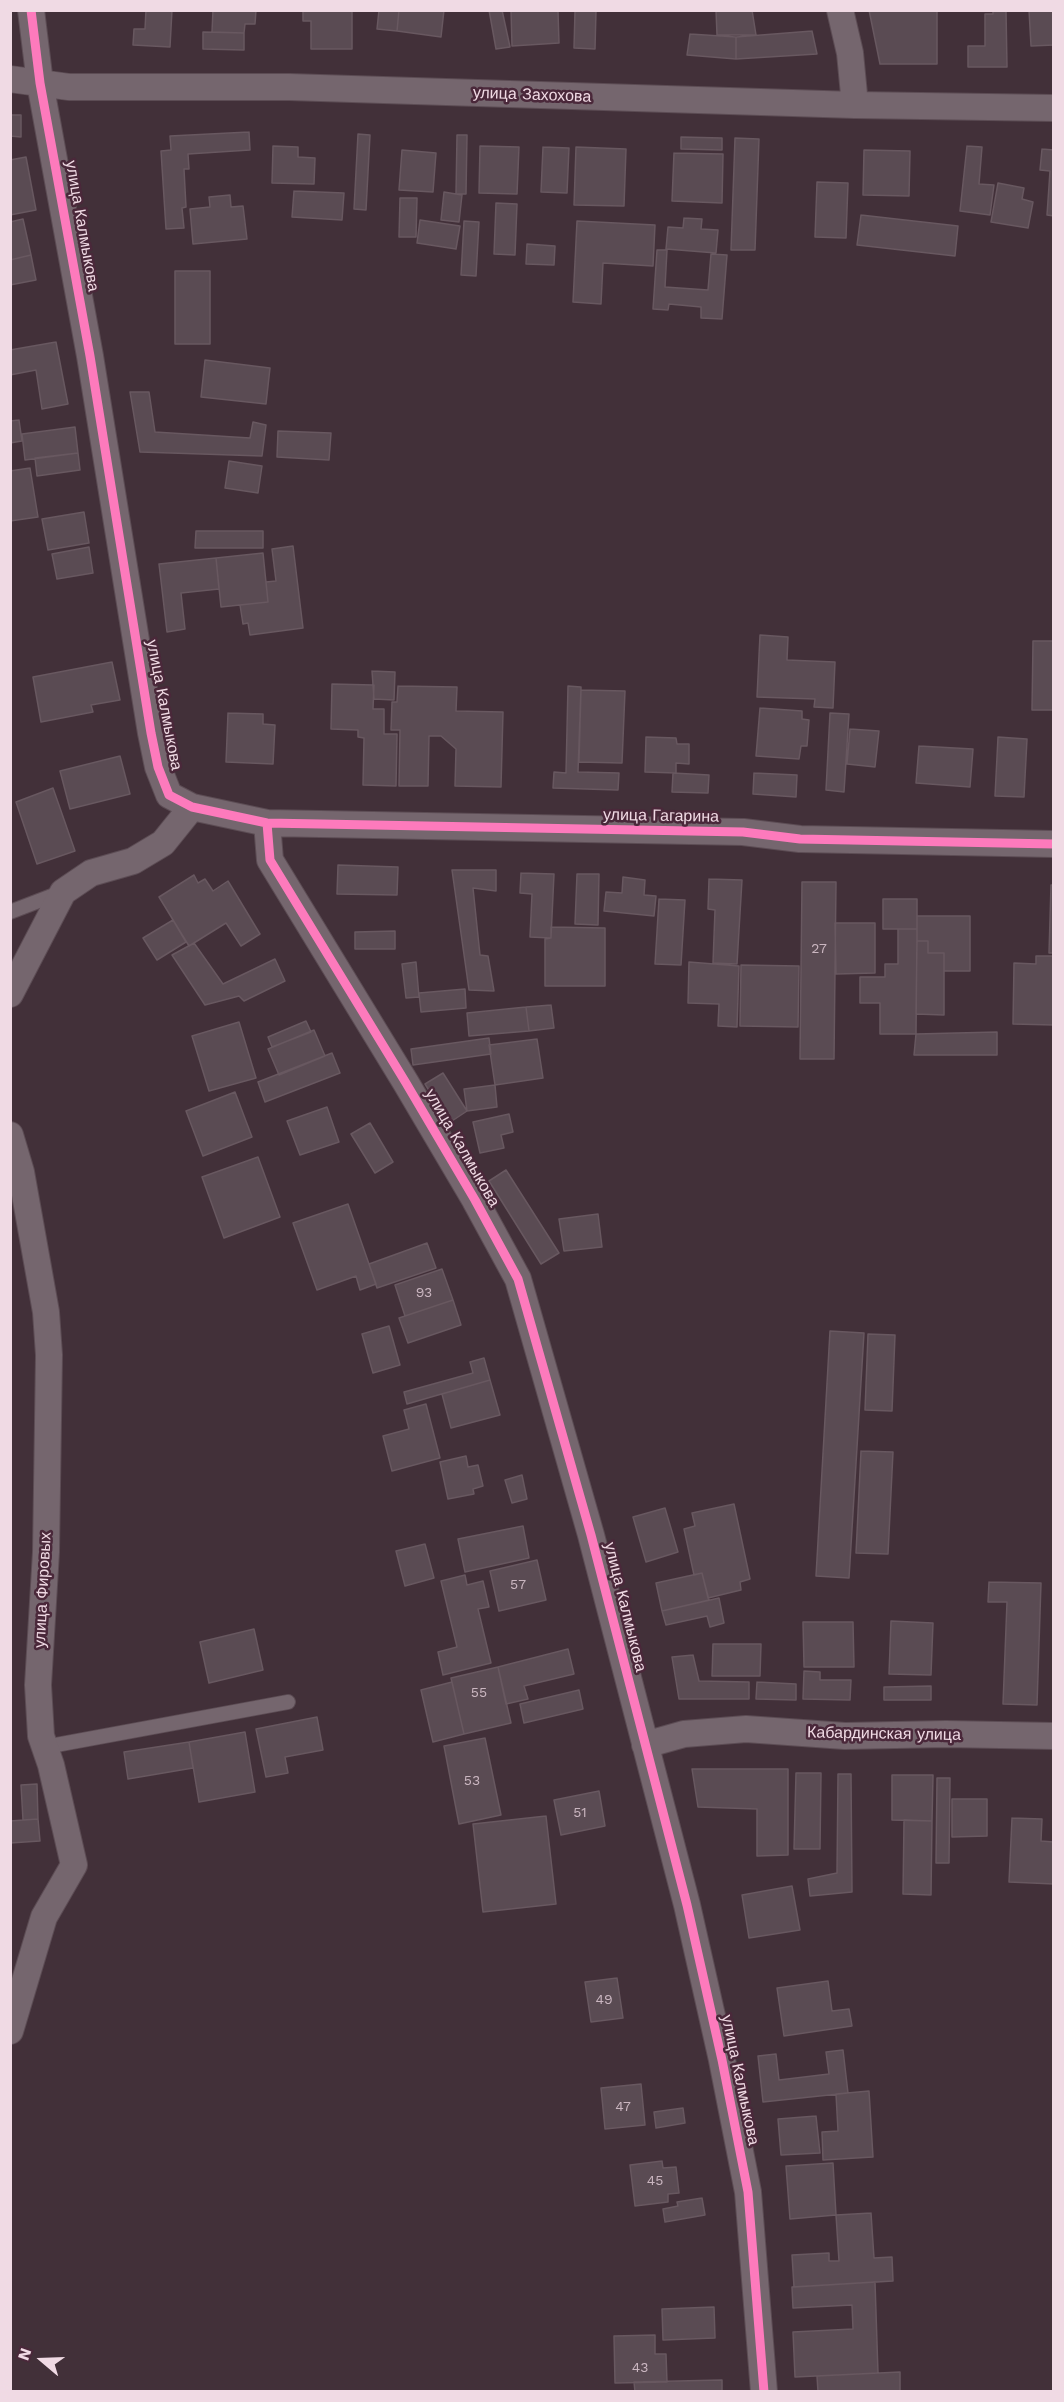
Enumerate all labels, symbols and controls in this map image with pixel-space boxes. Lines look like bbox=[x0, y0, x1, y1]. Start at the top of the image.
street label: улица Захохова bbox=[472, 83, 592, 107]
street label: улица Калмыкова bbox=[61, 159, 103, 293]
street label: улица Калмыкова bbox=[142, 638, 186, 772]
street label: улица Гагарина bbox=[603, 805, 719, 827]
house number: 27 bbox=[811, 941, 827, 957]
street label: улица Калмыкова bbox=[420, 1086, 504, 1210]
house number: 93 bbox=[416, 1285, 432, 1301]
street label: улица Фировых bbox=[30, 1531, 56, 1649]
street label: улица Калмыкова bbox=[600, 1540, 650, 1674]
house number: 57 bbox=[510, 1577, 526, 1593]
house number: 55 bbox=[471, 1685, 487, 1701]
street label: Кабардинская улица bbox=[807, 1723, 961, 1745]
house number: 53 bbox=[464, 1773, 480, 1789]
house number: 51 bbox=[573, 1805, 587, 1821]
house number: 49 bbox=[595, 1992, 613, 2008]
street label: улица Калмыкова bbox=[717, 2013, 763, 2147]
house number: 47 bbox=[615, 2099, 631, 2115]
house number: 45 bbox=[647, 2173, 663, 2189]
north arrow bbox=[12, 2330, 72, 2390]
text: N bbox=[14, 2345, 35, 2363]
house number: 43 bbox=[632, 2360, 648, 2376]

